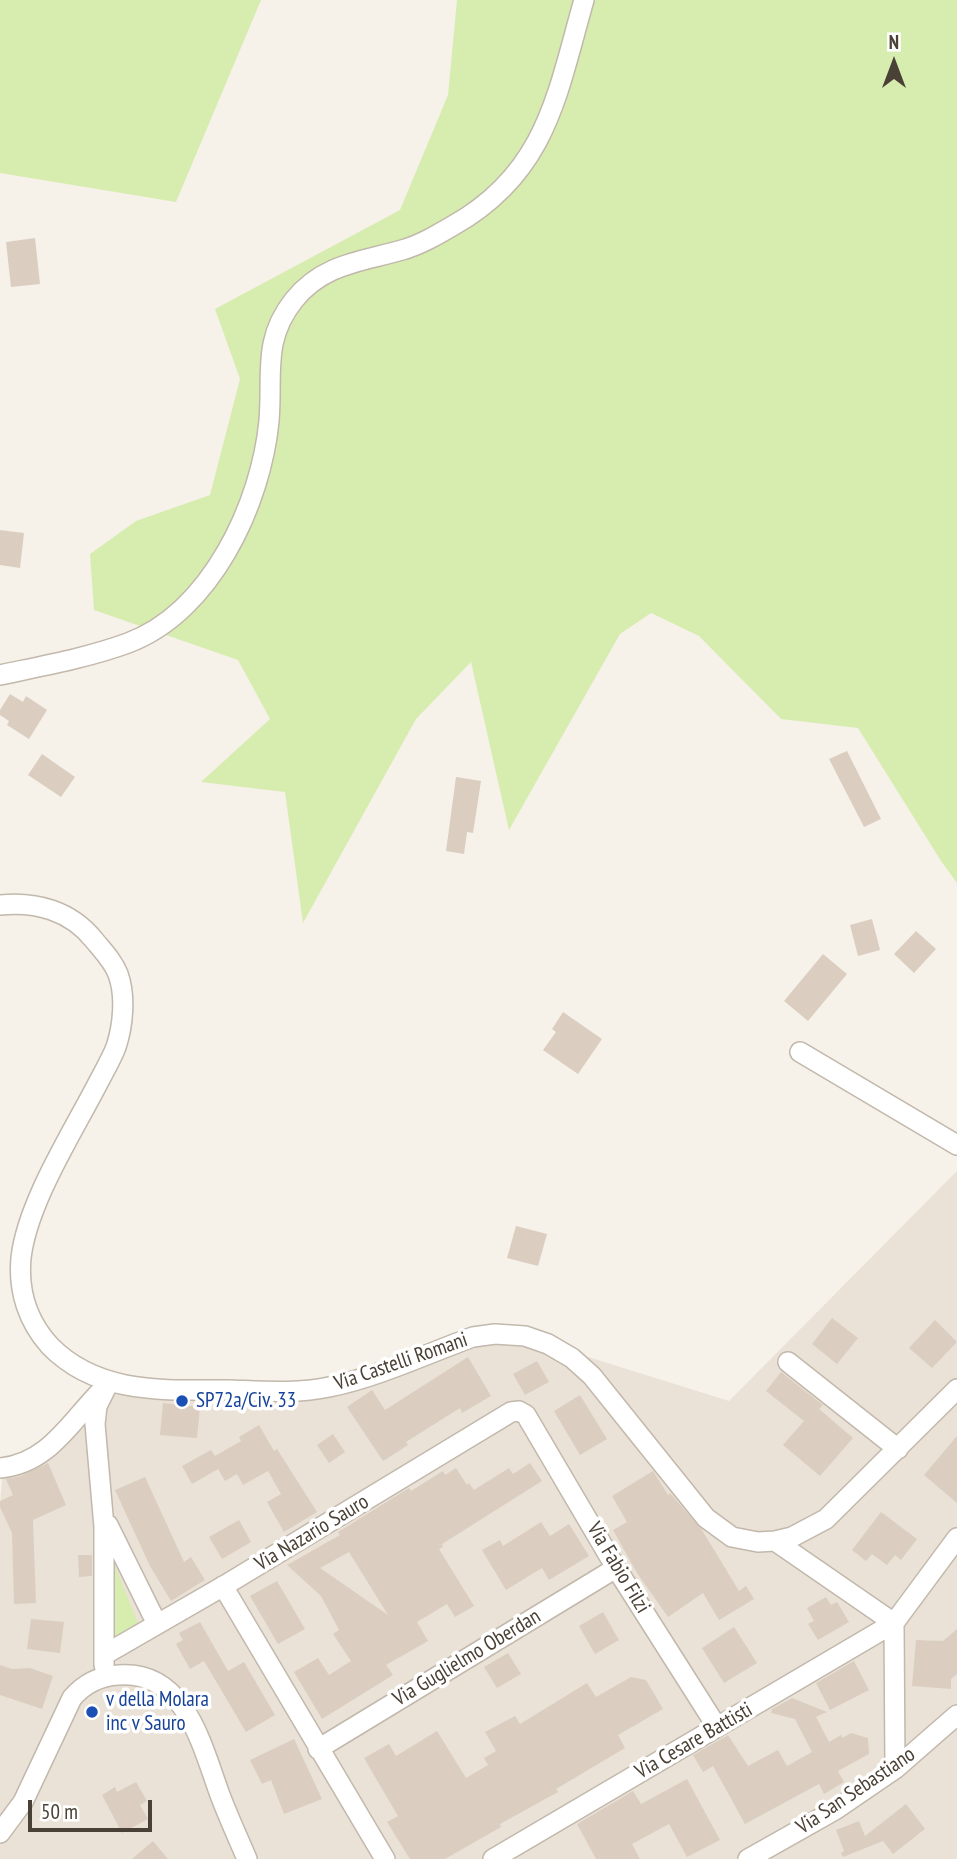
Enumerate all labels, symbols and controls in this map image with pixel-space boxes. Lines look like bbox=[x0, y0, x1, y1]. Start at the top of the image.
north arrow bbox=[859, 28, 929, 98]
text: N bbox=[889, 30, 899, 54]
street label: Via Castelli Romani bbox=[331, 1327, 471, 1397]
place label: SP72a/Civ. 33 bbox=[196, 1388, 296, 1414]
marker: SP72a/Civ. 33 bbox=[174, 1393, 190, 1409]
street label: Via Nazario Sauro bbox=[251, 1489, 373, 1577]
street label: Via Fabio Filzi bbox=[581, 1518, 655, 1618]
street label: Via Guglielmo Oberdan bbox=[389, 1604, 545, 1712]
place label: v della Molara inc v Sauro bbox=[106, 1687, 209, 1737]
street label: Via Cesare Battisti bbox=[631, 1697, 757, 1785]
marker: v della Molara inc v Sauro bbox=[84, 1704, 100, 1720]
street label: Via San Sebastiano bbox=[792, 1742, 920, 1840]
scale bar bbox=[32, 1786, 156, 1830]
text: 50 m bbox=[41, 1798, 78, 1825]

